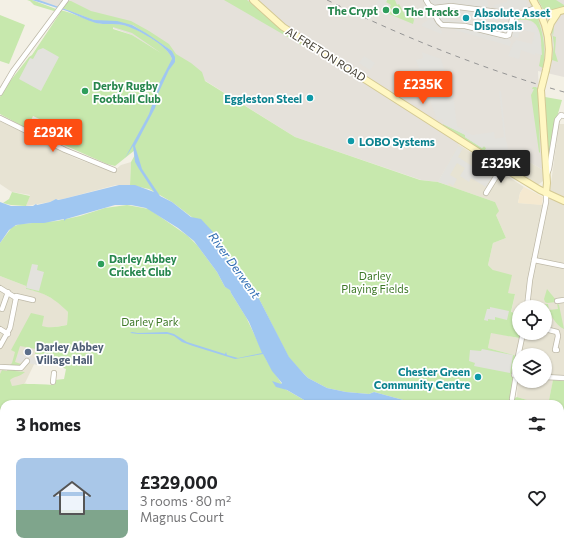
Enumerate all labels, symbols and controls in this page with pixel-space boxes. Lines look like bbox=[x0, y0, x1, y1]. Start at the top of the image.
place label: The Crypt bbox=[327, 4, 378, 17]
marker: The Crypt bbox=[381, 5, 391, 15]
place label: The Tracks bbox=[404, 5, 459, 18]
marker: The Tracks bbox=[391, 6, 401, 16]
place label: Absolute Asset Disposals bbox=[474, 6, 551, 32]
marker: Absolute Asset Disposals bbox=[461, 13, 471, 23]
street label: ALFRETON ROAD bbox=[284, 24, 368, 84]
pin: £235K bbox=[395, 71, 451, 105]
text: £235K bbox=[403, 76, 443, 92]
place label: Derby Rugby Football Club bbox=[93, 79, 161, 105]
marker: Derby Rugby Football Club bbox=[80, 86, 90, 96]
place label: Eggleston Steel bbox=[224, 92, 302, 105]
marker: Eggleston Steel bbox=[305, 93, 315, 103]
pin: £292K bbox=[25, 119, 81, 153]
text: £292K bbox=[33, 124, 73, 140]
place label: LOBO Systems bbox=[359, 135, 435, 148]
marker: LOBO Systems bbox=[346, 136, 356, 146]
pin: £329K bbox=[473, 150, 529, 184]
text: £329K bbox=[481, 155, 521, 171]
water label: River Derwent bbox=[206, 229, 264, 302]
place label: Darley Abbey Cricket Club bbox=[109, 252, 177, 278]
marker: Darley Abbey Cricket Club bbox=[96, 259, 106, 269]
park label: Darley Playing Fields bbox=[341, 269, 409, 295]
map controls bbox=[512, 300, 552, 388]
button: locate bbox=[512, 300, 552, 340]
park label: Darley Park bbox=[121, 315, 179, 328]
place label: Darley Abbey Village Hall bbox=[36, 340, 104, 366]
marker: Darley Abbey Village Hall bbox=[23, 347, 33, 357]
button: layers bbox=[512, 348, 552, 388]
place label: Chester Green Community Centre bbox=[374, 365, 470, 391]
marker: Chester Green Community Centre bbox=[473, 372, 483, 382]
icon: filters bbox=[526, 413, 548, 435]
text: 3 homes bbox=[16, 414, 81, 435]
text: £329,000 bbox=[140, 472, 218, 493]
icon: home bbox=[48, 474, 96, 522]
icon: heart bbox=[526, 487, 548, 509]
text: 3 rooms · 80 m² bbox=[140, 493, 231, 509]
text: Magnus Court bbox=[140, 509, 224, 525]

